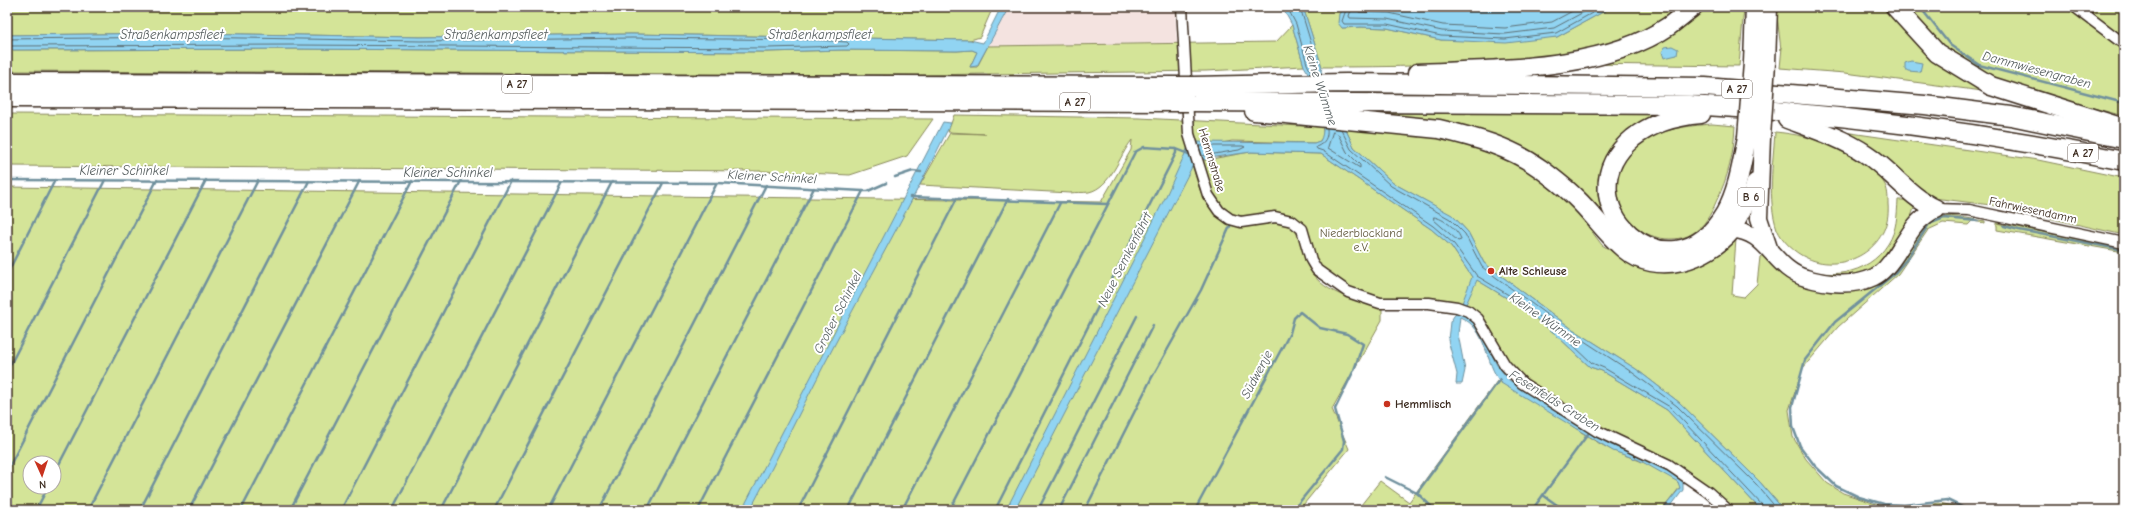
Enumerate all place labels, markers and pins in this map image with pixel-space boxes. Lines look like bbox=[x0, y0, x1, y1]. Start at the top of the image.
place label: Alte Schleuse bbox=[1499, 264, 1567, 278]
marker: Alte Schleuse bbox=[1486, 266, 1496, 276]
place label: Hemmlisch bbox=[1395, 397, 1451, 411]
marker: Hemmlisch bbox=[1382, 399, 1392, 409]

